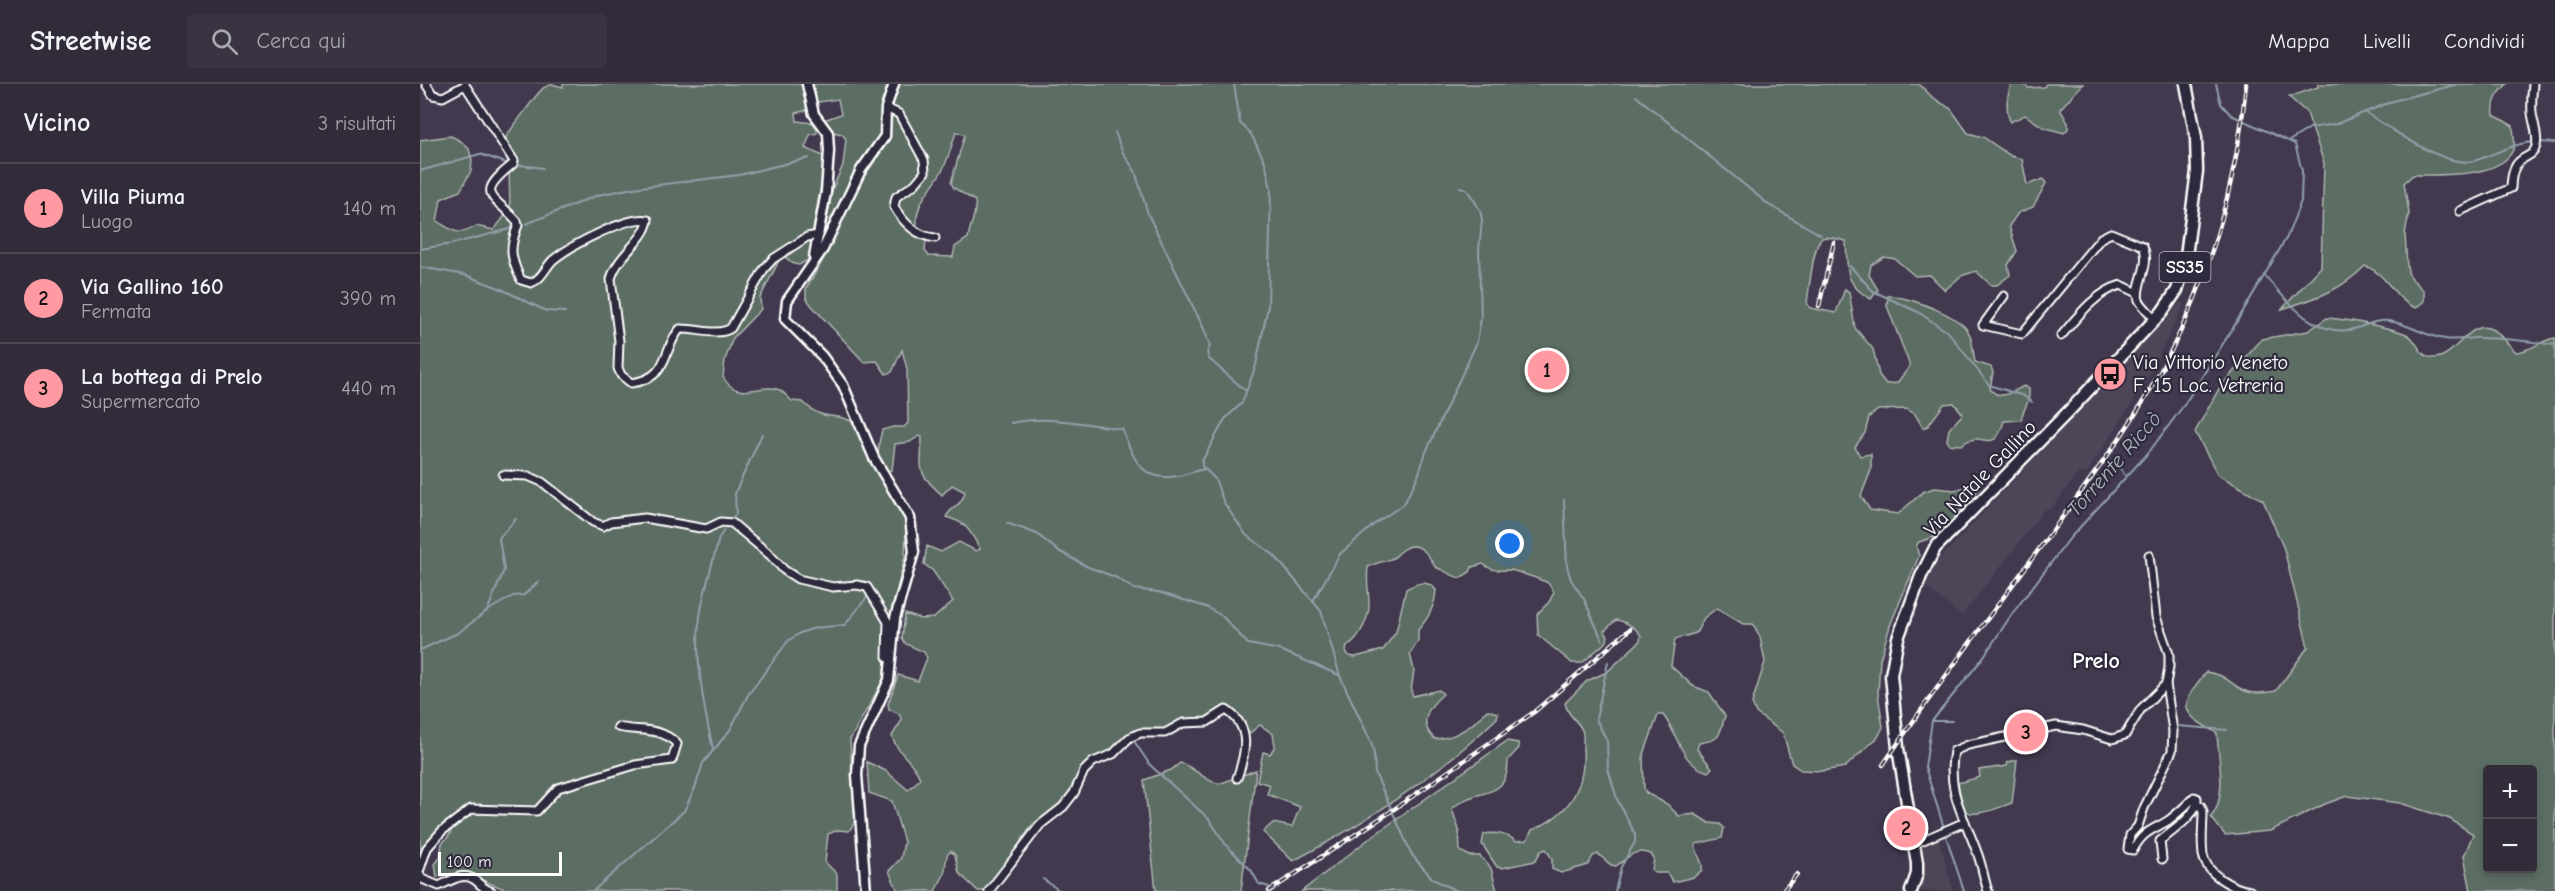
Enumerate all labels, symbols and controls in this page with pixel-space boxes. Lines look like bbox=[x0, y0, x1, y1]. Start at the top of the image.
search box bbox=[187, 14, 607, 68]
text: Streetwise bbox=[30, 25, 151, 57]
icon: search bbox=[208, 25, 241, 58]
text: Cerca qui bbox=[256, 28, 346, 54]
text: Mappa bbox=[2268, 29, 2330, 53]
text: Livelli bbox=[2363, 29, 2411, 53]
text: Condividi bbox=[2444, 29, 2525, 53]
text: Vicino bbox=[24, 108, 90, 138]
text: 3 risultati bbox=[318, 112, 396, 135]
text: Villa Piuma bbox=[81, 184, 185, 210]
text: 1 bbox=[40, 197, 47, 220]
text: 140 m bbox=[343, 197, 396, 220]
text: Luogo bbox=[81, 210, 133, 233]
road number: SS35 bbox=[2160, 252, 2210, 282]
text: Via Gallino 160 bbox=[81, 274, 224, 300]
text: 2 bbox=[39, 287, 48, 310]
text: 390 m bbox=[340, 287, 396, 310]
text: Fermata bbox=[81, 300, 152, 323]
pin: 1 bbox=[1528, 348, 1566, 392]
place label: Via Vittorio Veneto F. 15 Loc. Vetreria bbox=[2133, 351, 2288, 397]
bus stop icon: Via Vittorio Veneto F. 15 Loc. Vetreria bbox=[2092, 356, 2128, 392]
text: La bottega di Prelo bbox=[81, 364, 262, 390]
text: 3 bbox=[39, 377, 48, 400]
text: 440 m bbox=[341, 377, 396, 400]
text: Supermercato bbox=[81, 390, 200, 413]
water label: Torrente Riccò bbox=[2062, 407, 2166, 521]
street label: Via Natale Gallino bbox=[1919, 415, 2041, 541]
your location bbox=[1495, 529, 1524, 558]
district label: Prelo bbox=[2072, 648, 2120, 674]
pin: 3 bbox=[2006, 710, 2046, 754]
map controls bbox=[2483, 765, 2537, 873]
button: + bbox=[2483, 765, 2537, 819]
pin: 2 bbox=[1886, 806, 1926, 850]
button: − bbox=[2483, 819, 2537, 873]
scale bar bbox=[438, 849, 562, 876]
text: 100 m bbox=[447, 853, 491, 871]

